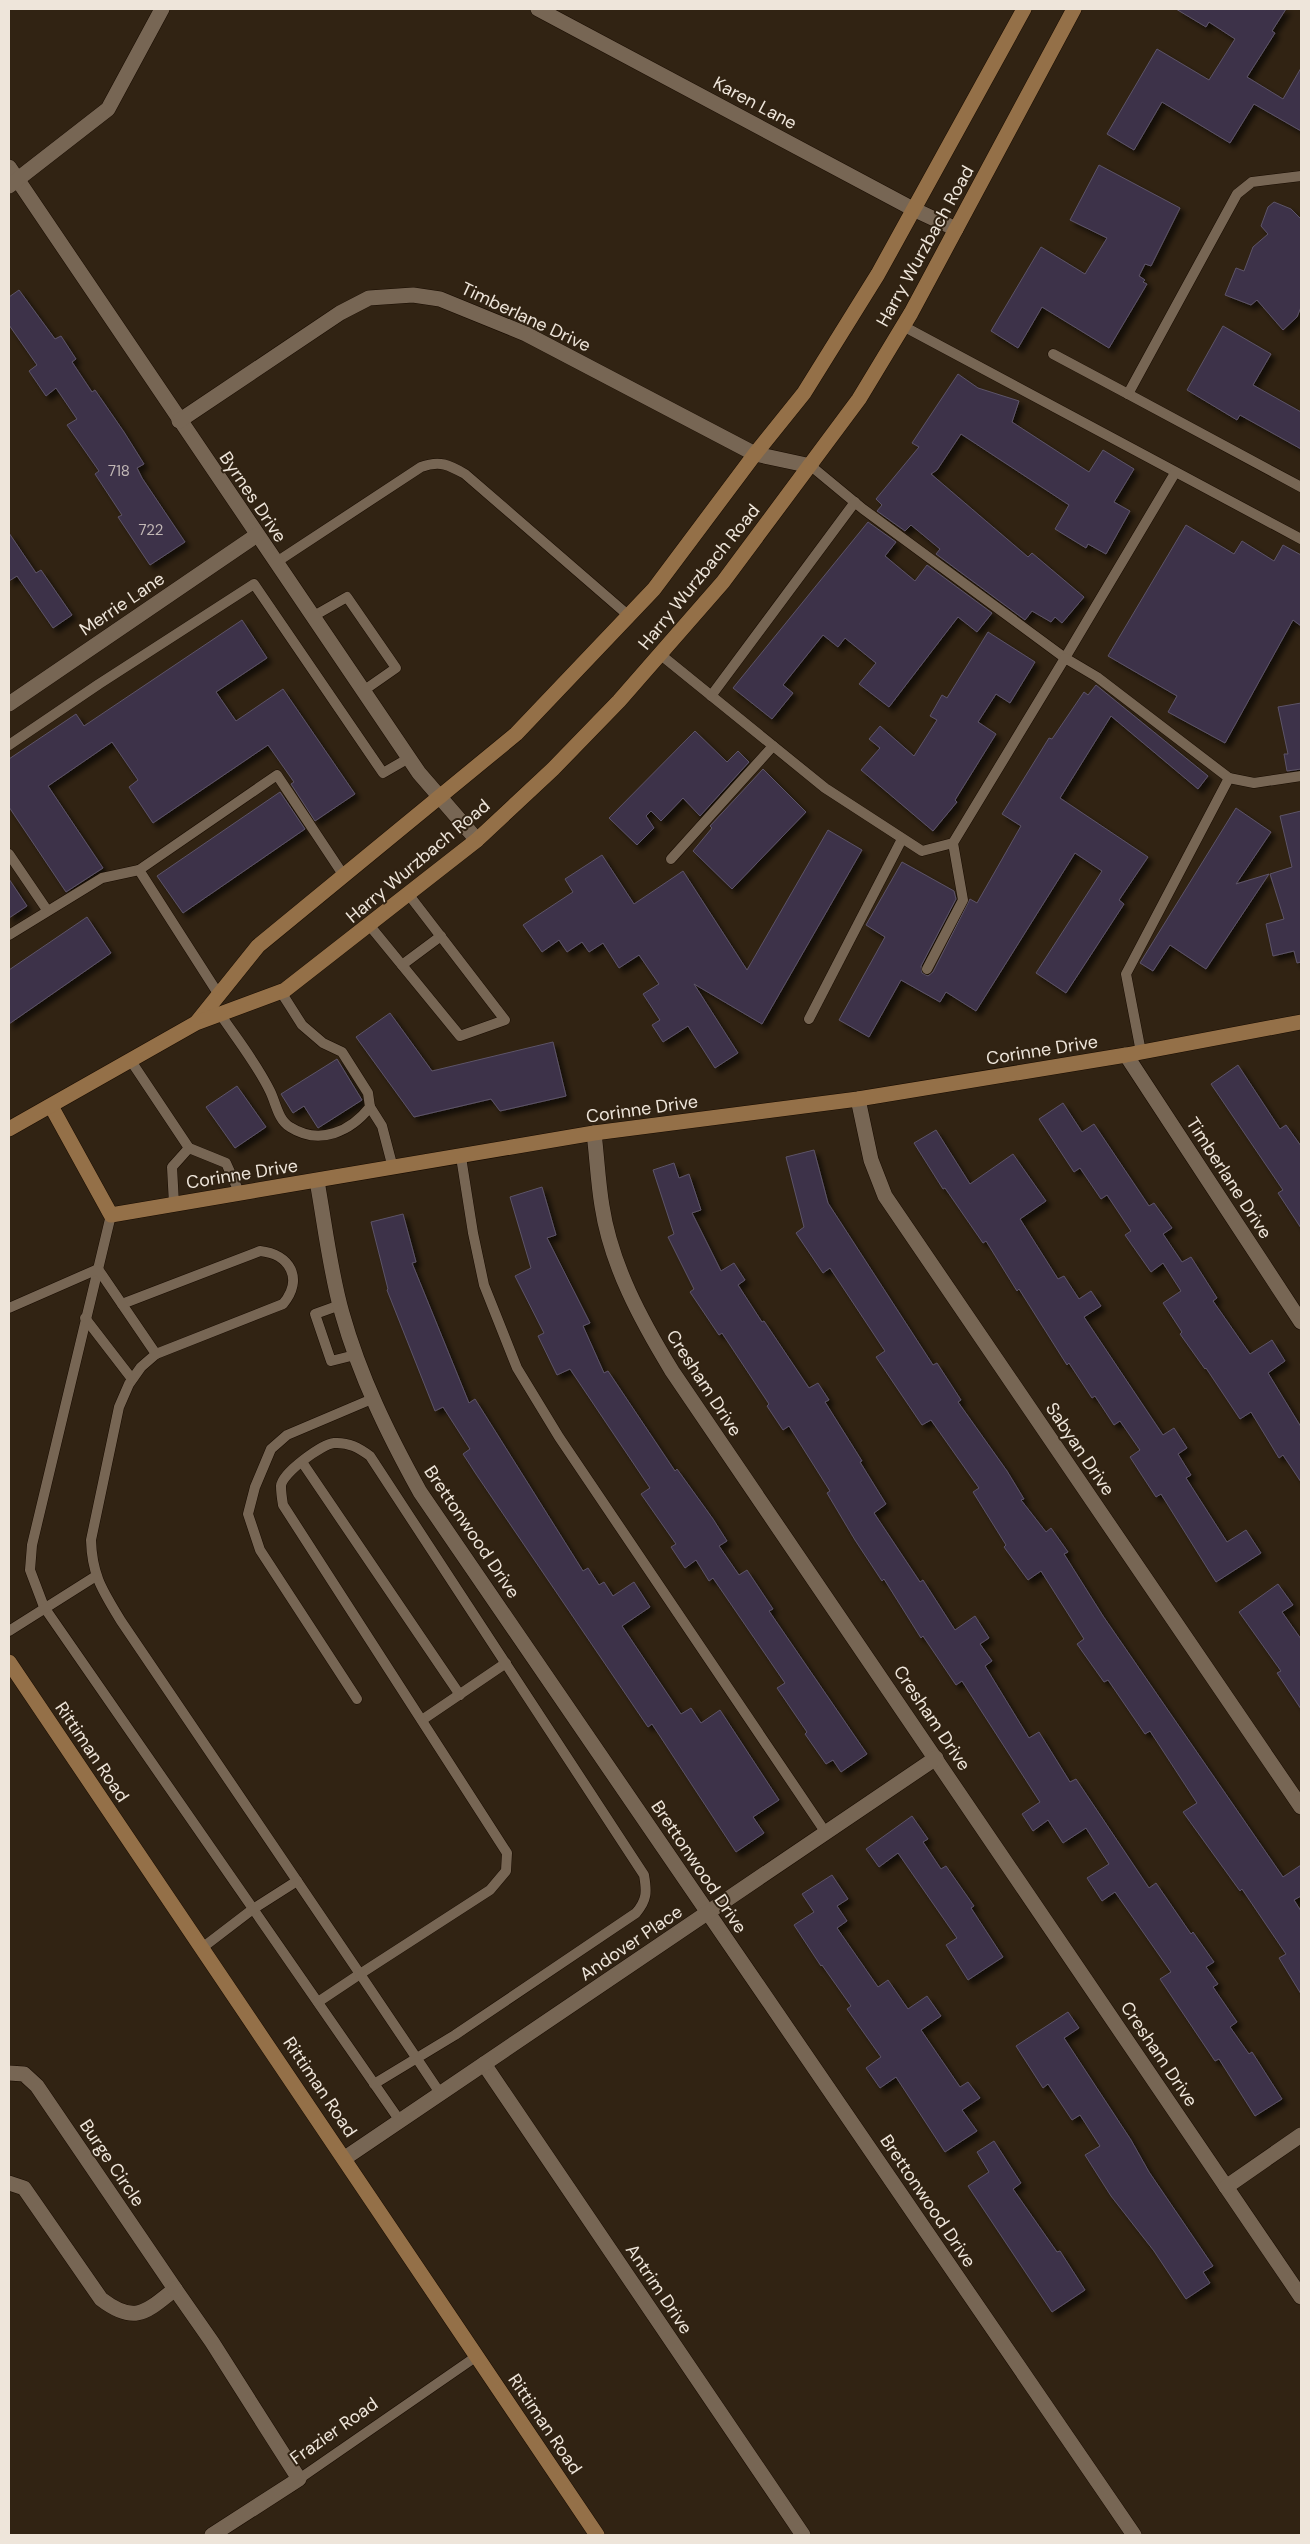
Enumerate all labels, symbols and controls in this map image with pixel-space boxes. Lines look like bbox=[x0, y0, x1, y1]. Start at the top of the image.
street label: Karen Lane bbox=[709, 71, 801, 135]
street label: Harry Wurzbach Road bbox=[871, 161, 979, 331]
street label: Timberlane Drive bbox=[457, 276, 595, 358]
street label: Byrnes Drive bbox=[214, 447, 292, 547]
house number: 718 bbox=[108, 461, 130, 481]
street label: Harry Wurzbach Road bbox=[633, 499, 765, 655]
house number: 722 bbox=[139, 520, 163, 540]
street label: Merrie Lane bbox=[75, 567, 169, 641]
street label: Harry Wurzbach Road bbox=[341, 794, 495, 928]
street label: Corinne Drive bbox=[984, 1029, 1100, 1071]
street label: Corinne Drive bbox=[584, 1089, 700, 1129]
street label: Timberlane Drive bbox=[1181, 1113, 1277, 1243]
street label: Corinne Drive bbox=[184, 1153, 300, 1195]
street label: Cresham Drive bbox=[661, 1325, 747, 1441]
street label: Sabyan Drive bbox=[1040, 1398, 1120, 1500]
street label: Brettonwood Drive bbox=[419, 1461, 525, 1603]
street label: Cresham Drive bbox=[888, 1661, 976, 1775]
street label: Rittiman Road bbox=[50, 1697, 134, 1807]
street label: Brettonwood Drive bbox=[646, 1796, 752, 1938]
street label: Andover Place bbox=[575, 1900, 687, 1986]
street label: Cresham Drive bbox=[1115, 1997, 1203, 2111]
street label: Rittiman Road bbox=[278, 2032, 362, 2142]
street label: Burge Circle bbox=[74, 2115, 150, 2211]
street label: Brettonwood Drive bbox=[875, 2130, 981, 2272]
street label: Antrim Drive bbox=[620, 2239, 698, 2339]
street label: Rittiman Road bbox=[503, 2369, 587, 2479]
street label: Frazier Road bbox=[285, 2392, 383, 2470]

